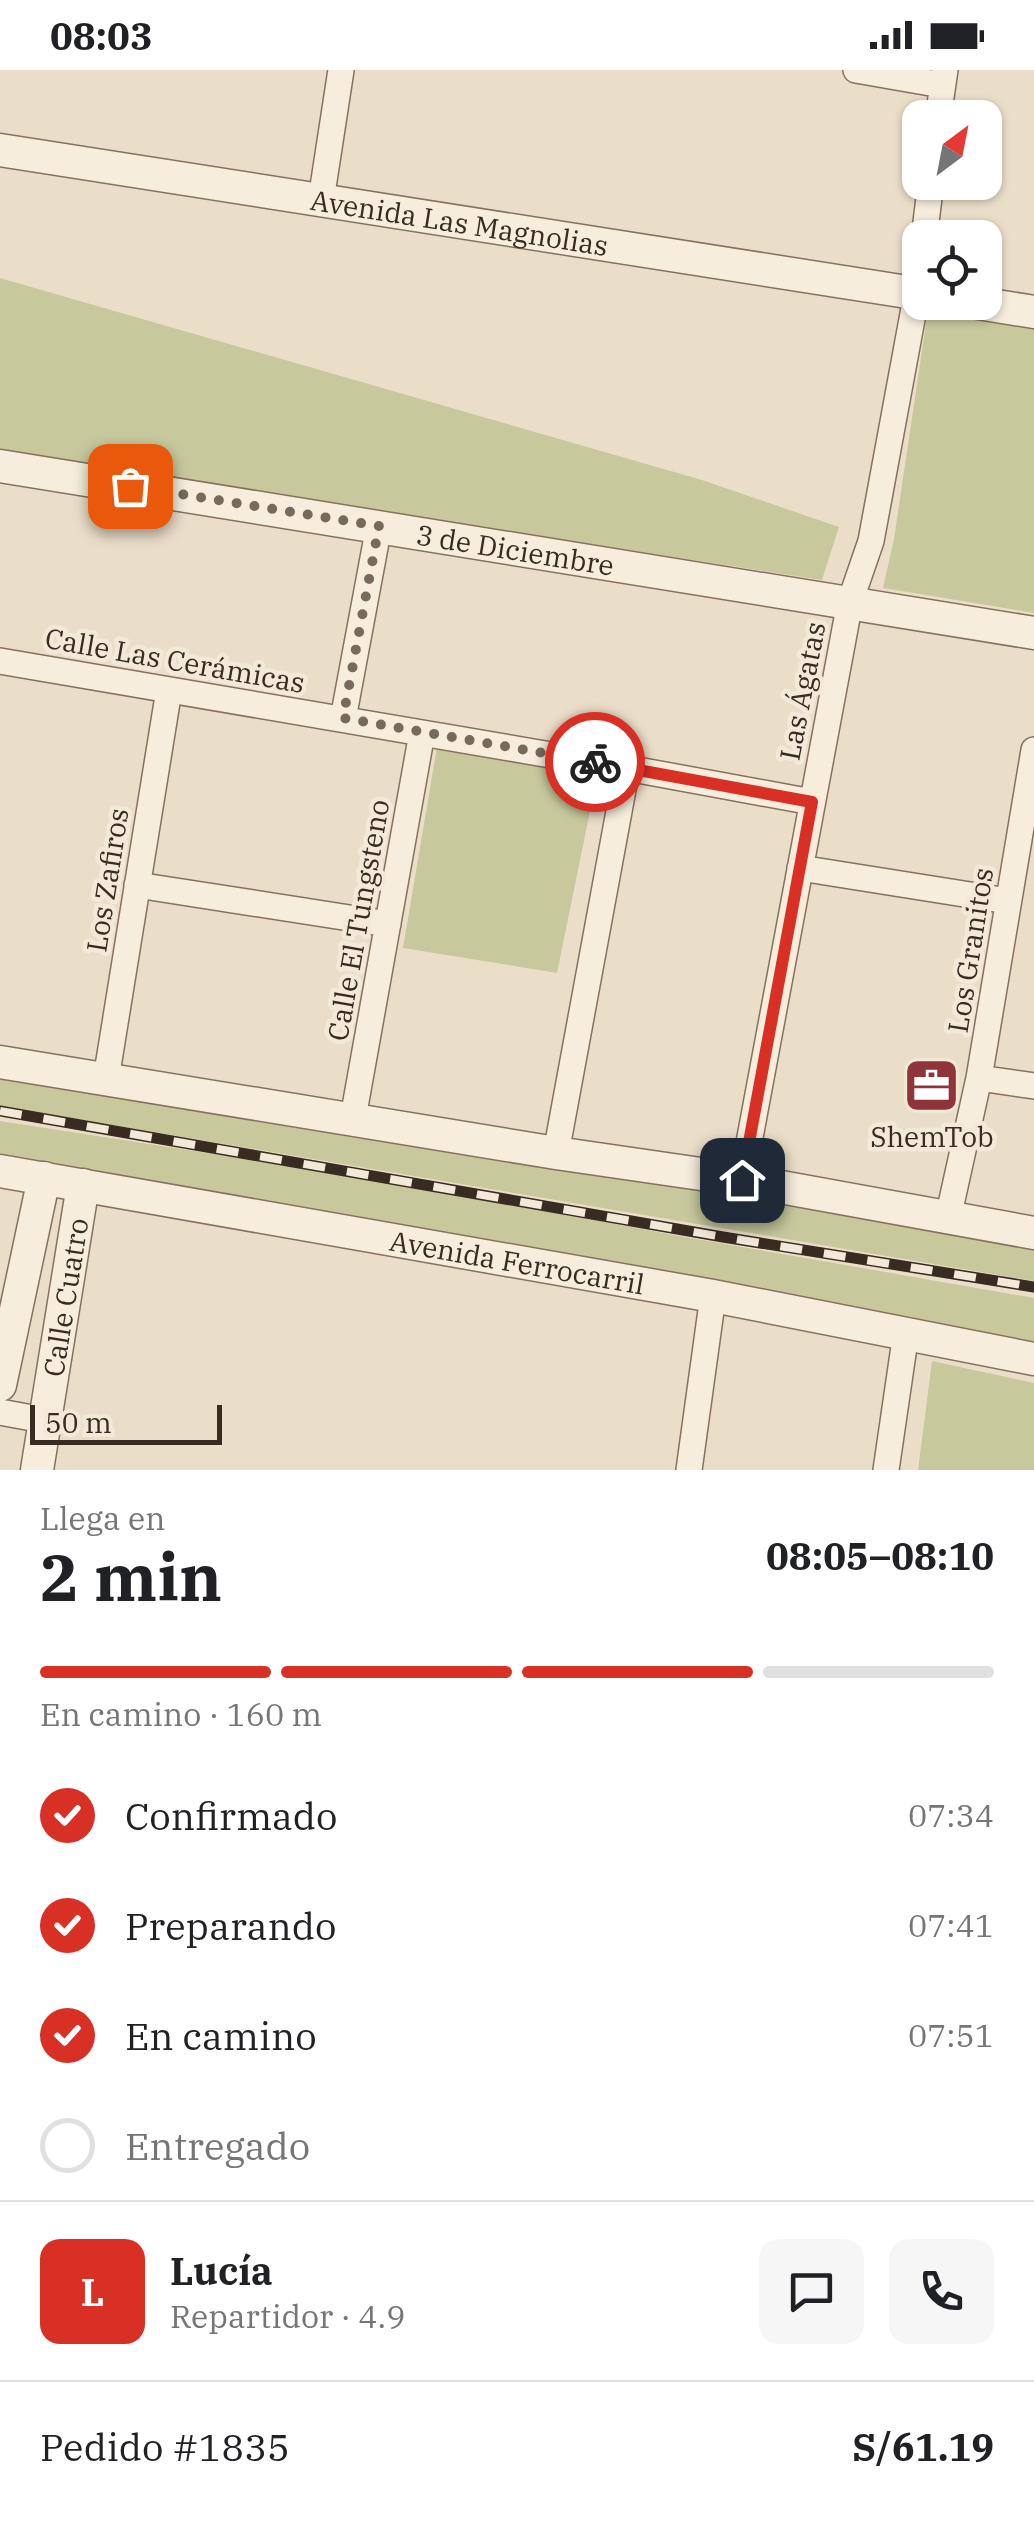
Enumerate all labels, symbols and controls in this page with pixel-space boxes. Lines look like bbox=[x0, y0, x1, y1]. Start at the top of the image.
text: 08:03 bbox=[50, 11, 153, 60]
north arrow bbox=[902, 100, 1002, 200]
map controls bbox=[902, 100, 1002, 320]
street label: Avenida Las Magnolias bbox=[308, 180, 611, 263]
button: locate bbox=[902, 220, 1002, 320]
pin bbox=[88, 444, 173, 529]
icon: bag bbox=[103, 459, 158, 514]
street label: 3 de Diciembre bbox=[414, 515, 617, 583]
street label: Calle Las Cerámicas bbox=[42, 619, 308, 701]
street label: Las Ágatas bbox=[770, 619, 834, 763]
courier bbox=[545, 712, 645, 812]
icon: bike bbox=[568, 735, 623, 790]
street label: Calle El Tungsteno bbox=[319, 796, 397, 1044]
street label: Los Zafiros bbox=[77, 805, 137, 955]
street label: Los Granitos bbox=[939, 865, 1001, 1035]
office icon: ShemTob bbox=[902, 1055, 962, 1115]
place label: ShemTob bbox=[870, 1118, 994, 1155]
pin bbox=[700, 1138, 785, 1223]
icon: home bbox=[715, 1153, 770, 1208]
street label: Calle Cuatro bbox=[34, 1215, 96, 1379]
street label: Avenida Ferrocarril bbox=[387, 1221, 647, 1302]
scale bar bbox=[30, 1400, 222, 1444]
text: 50 m bbox=[45, 1404, 112, 1441]
text: Llega en bbox=[40, 1497, 166, 1539]
text: 08:05–08:10 bbox=[766, 1531, 994, 1580]
text: 2 min bbox=[40, 1534, 222, 1619]
text: En camino · 160 m bbox=[40, 1693, 322, 1735]
icon: check bbox=[40, 1788, 95, 1843]
text: Confirmado bbox=[125, 1791, 337, 1840]
text: 07:34 bbox=[908, 1794, 994, 1836]
icon: check bbox=[40, 1898, 95, 1953]
text: Preparando bbox=[125, 1901, 336, 1950]
text: 07:41 bbox=[908, 1904, 994, 1946]
icon: check bbox=[40, 2008, 95, 2063]
text: En camino bbox=[125, 2011, 317, 2060]
text: 07:51 bbox=[908, 2014, 994, 2056]
text: Entregado bbox=[125, 2121, 310, 2170]
button: chat bbox=[759, 2239, 864, 2344]
button: phone bbox=[889, 2239, 994, 2344]
text: Lucía bbox=[170, 2246, 273, 2295]
text: L bbox=[81, 2267, 104, 2316]
text: Repartidor · 4.9 bbox=[170, 2295, 405, 2337]
text: Pedido #1835 bbox=[40, 2422, 290, 2471]
text: S/61.19 bbox=[852, 2422, 994, 2471]

